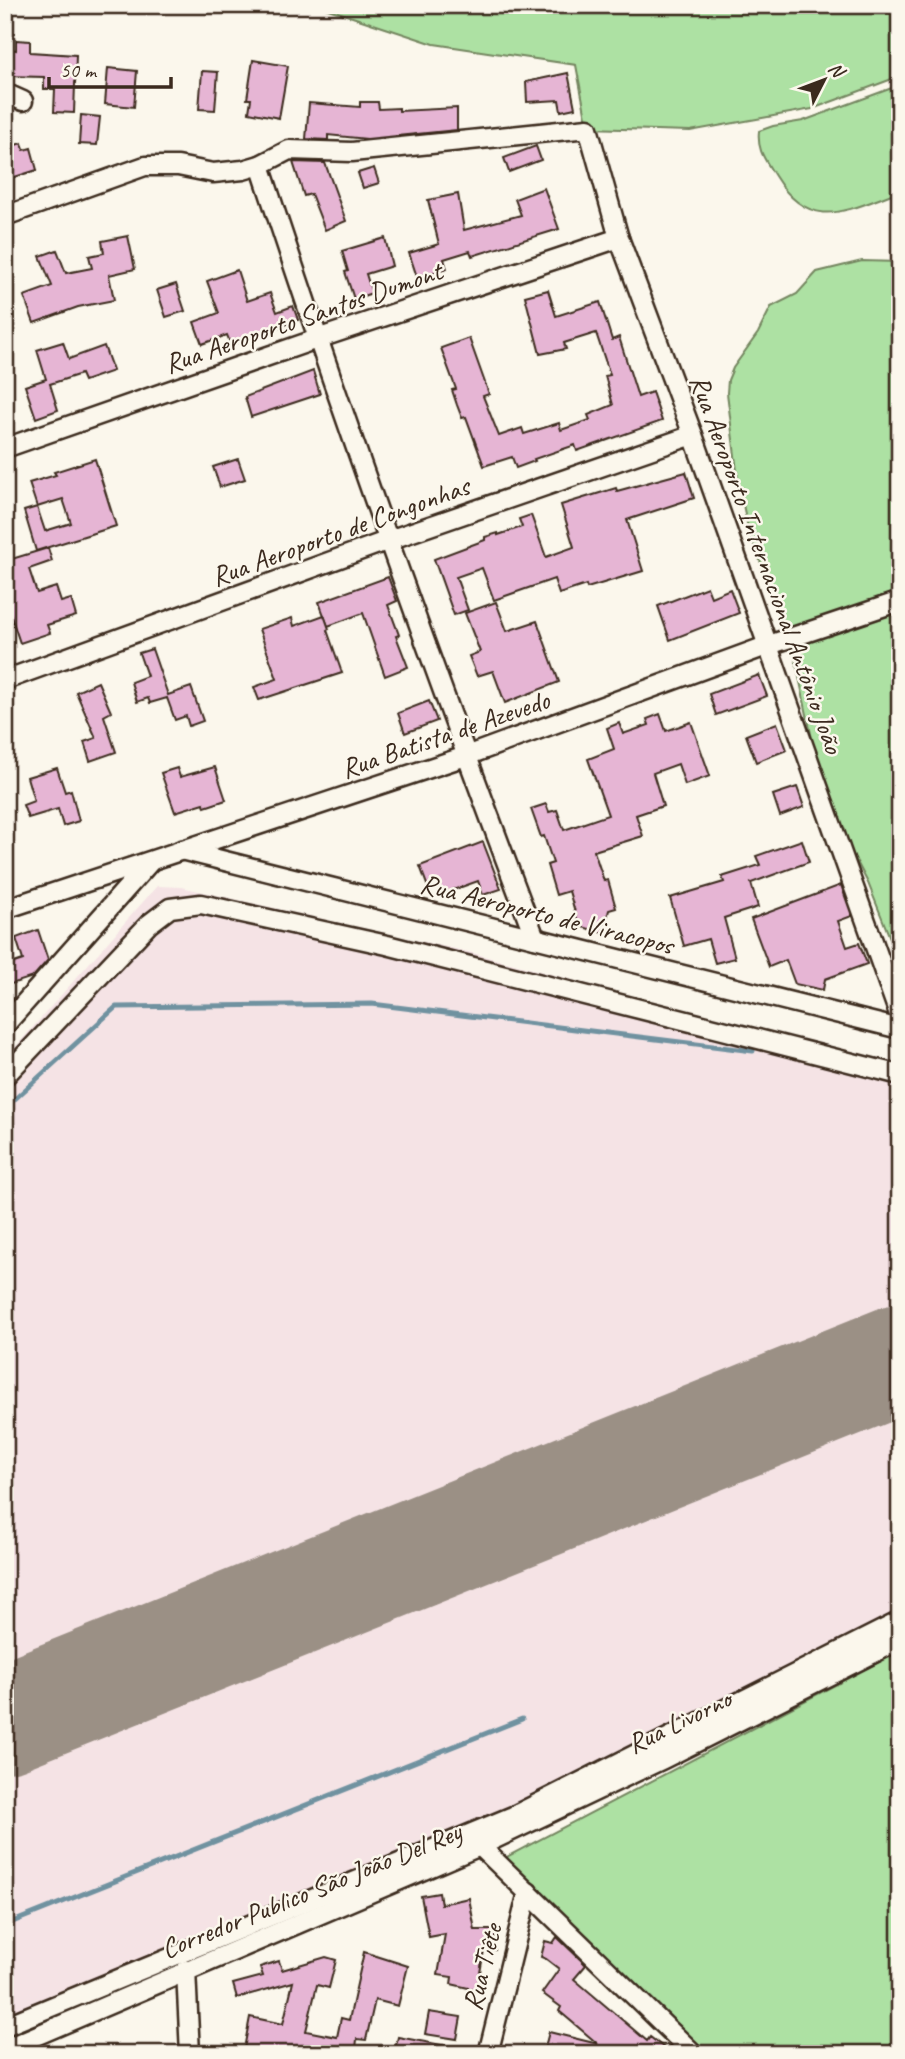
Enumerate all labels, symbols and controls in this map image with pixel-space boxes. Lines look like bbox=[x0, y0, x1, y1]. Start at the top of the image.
scale bar bbox=[49, 46, 172, 90]
north arrow bbox=[790, 46, 860, 116]
text: 50 m bbox=[60, 57, 98, 83]
text: N bbox=[823, 57, 851, 84]
street label: Rua Aeroporto Santos Dumont bbox=[160, 252, 449, 381]
street label: Rua Aeroporto Internacional Antônio João bbox=[682, 370, 853, 760]
street label: Rua Aeroporto de Congonhas bbox=[206, 467, 476, 594]
street label: Rua Batista de Azevedo bbox=[336, 681, 556, 786]
street label: Rua Aeroporto de Viracopos bbox=[417, 866, 679, 963]
street label: Rua Livorno bbox=[621, 1679, 740, 1761]
street label: Corredor Publico São João Del Rey bbox=[156, 1813, 468, 1966]
street label: Rua Tiête bbox=[454, 1918, 510, 2014]

